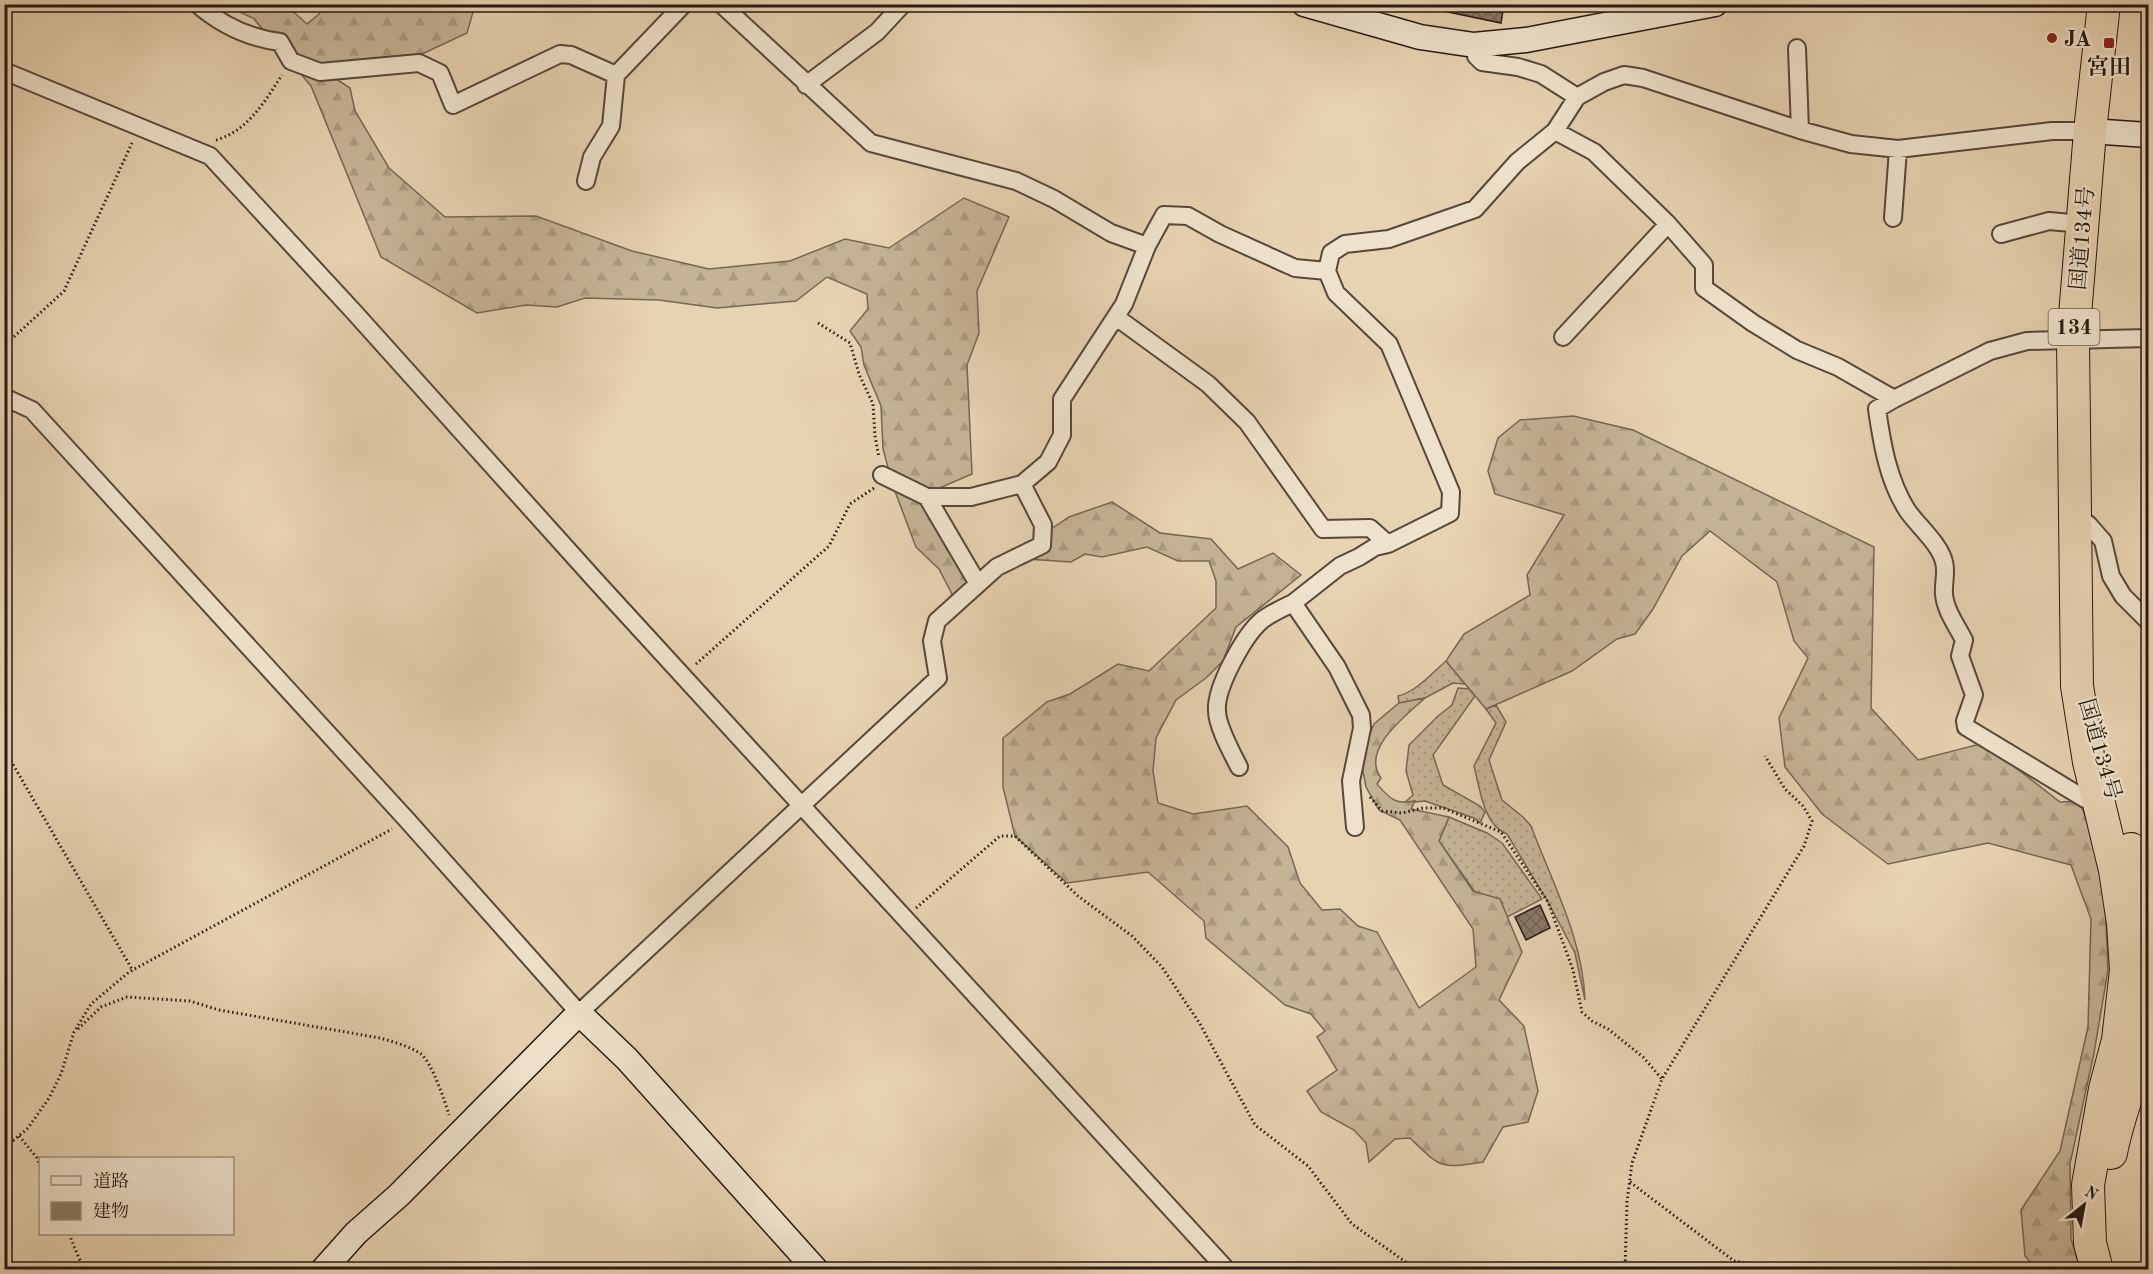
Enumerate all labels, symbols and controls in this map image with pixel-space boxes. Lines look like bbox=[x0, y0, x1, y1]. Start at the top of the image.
place label: JA bbox=[2064, 29, 2092, 51]
marker: JA bbox=[2045, 31, 2059, 45]
marker: 宮田 bbox=[2102, 36, 2116, 50]
place label: 宮田 bbox=[2087, 55, 2131, 79]
street label: 国道134号 bbox=[2065, 185, 2098, 291]
road number: 134 bbox=[2048, 309, 2100, 345]
street label: 国道134号 bbox=[2074, 696, 2126, 803]
legend bbox=[39, 1157, 234, 1235]
text: 道路 bbox=[93, 1171, 129, 1191]
north arrow bbox=[2054, 1175, 2114, 1235]
text: N bbox=[2081, 1184, 2101, 1204]
text: 建物 bbox=[93, 1201, 129, 1221]

